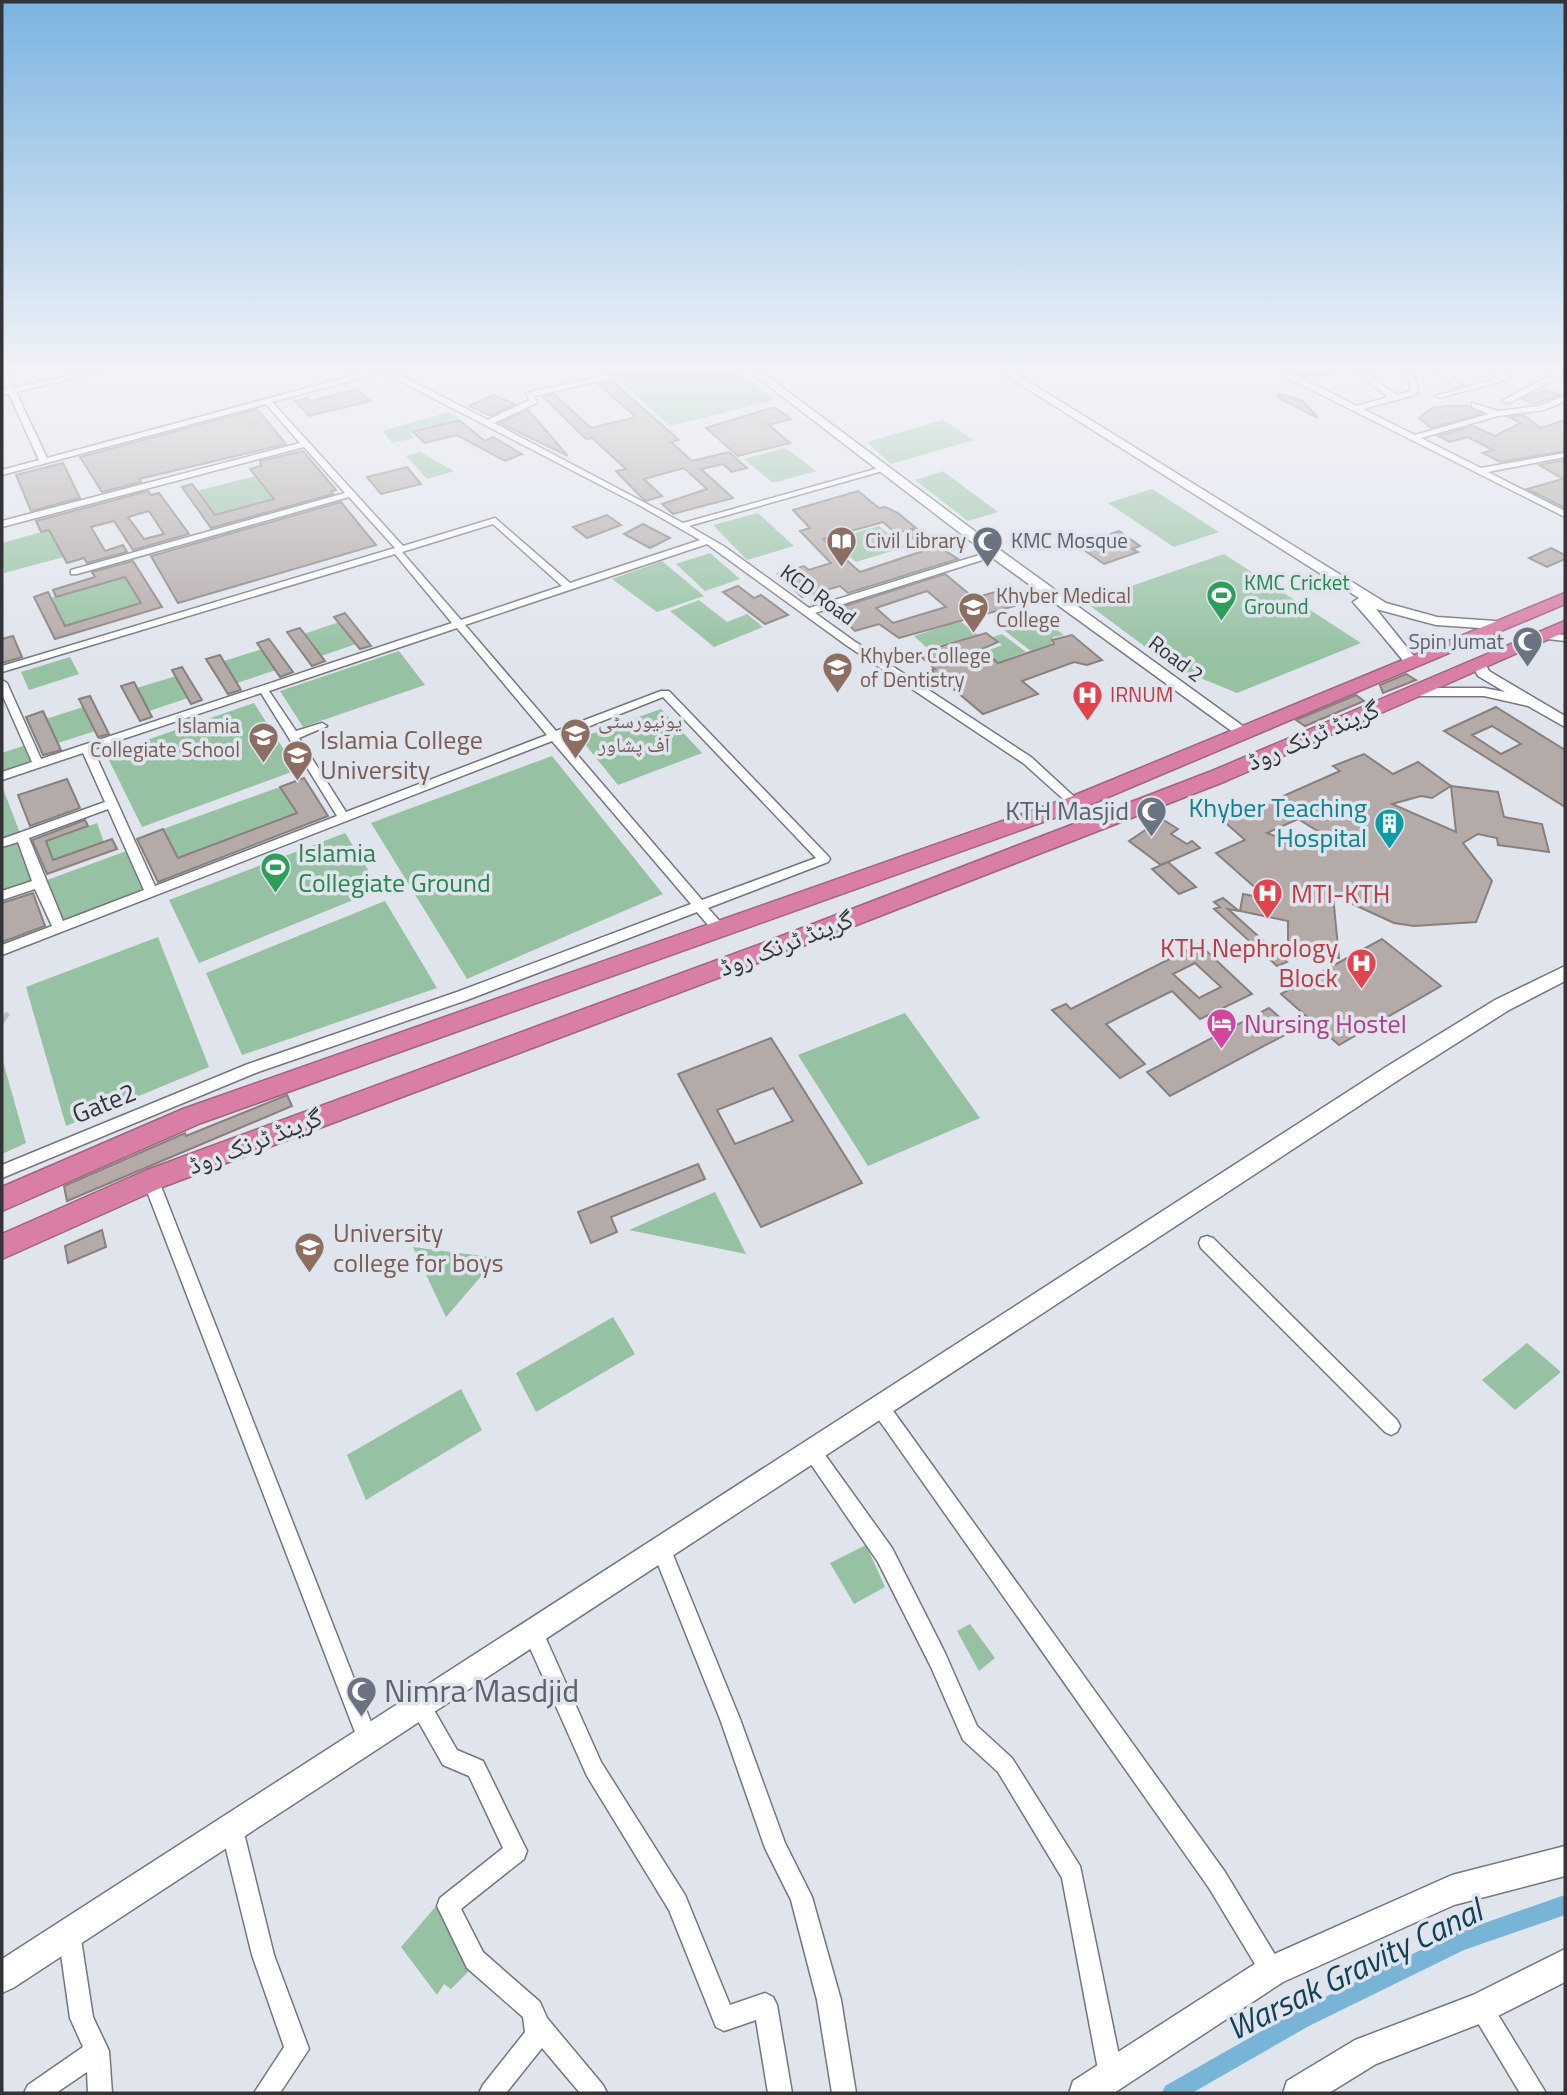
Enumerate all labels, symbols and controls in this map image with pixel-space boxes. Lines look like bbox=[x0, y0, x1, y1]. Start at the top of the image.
library icon: Civil Library bbox=[825, 524, 859, 568]
place label: Civil Library bbox=[865, 524, 966, 556]
mosque icon: KMC Mosque bbox=[971, 524, 1005, 568]
place label: KMC Mosque bbox=[1011, 524, 1128, 556]
street label: KCD Road bbox=[774, 556, 863, 633]
place label: KMC Cricket Ground bbox=[1244, 566, 1350, 622]
sports icon: KMC Cricket Ground bbox=[1204, 578, 1238, 622]
place label: Khyber Medical College bbox=[996, 579, 1131, 635]
school or university icon: Khyber Medical College bbox=[956, 591, 990, 635]
place label: Spin Jumat bbox=[1408, 625, 1505, 657]
mosque icon: Spin Jumat bbox=[1510, 625, 1544, 669]
street label: Road 2 bbox=[1142, 627, 1211, 690]
place label: Khyber College of Dentistry bbox=[860, 639, 991, 695]
school or university icon: Khyber College of Dentistry bbox=[820, 651, 854, 695]
hospital icon: IRNUM bbox=[1070, 678, 1104, 722]
place label: IRNUM bbox=[1110, 678, 1173, 710]
street label: گرینڈ ٹرنک روڈ bbox=[1240, 689, 1386, 780]
place label: یونیورسٹی آف پشاور bbox=[597, 704, 682, 760]
place label: Islamia Collegiate School bbox=[90, 709, 240, 765]
school or university icon: یونیورسٹی آف پشاور bbox=[558, 716, 592, 760]
place label: Islamia College University bbox=[320, 720, 483, 789]
school or university icon: Islamia Collegiate School bbox=[246, 721, 280, 765]
school or university icon: Islamia College University bbox=[280, 738, 314, 782]
place label: Khyber Teaching Hospital bbox=[1189, 788, 1367, 857]
place label: KTH Masjid bbox=[1005, 791, 1129, 830]
mosque icon: KTH Masjid bbox=[1135, 794, 1169, 838]
building icon: Khyber Teaching Hospital bbox=[1373, 806, 1407, 850]
place label: Islamia Collegiate Ground bbox=[298, 833, 491, 902]
sports icon: Islamia Collegiate Ground bbox=[258, 851, 292, 895]
place label: MTI-KTH bbox=[1291, 874, 1390, 913]
hospital icon: MTI-KTH bbox=[1251, 877, 1285, 921]
street label: گرینڈ ٹرنک روڈ bbox=[713, 899, 859, 986]
place label: KTH Nephrology Block bbox=[1160, 928, 1338, 997]
hospital icon: KTH Nephrology Block bbox=[1344, 946, 1378, 990]
place label: Nursing Hostel bbox=[1244, 1004, 1407, 1043]
hotel icon: Nursing Hostel bbox=[1204, 1007, 1238, 1051]
street label: Gate2 bbox=[66, 1072, 142, 1133]
street label: گرینڈ ٹرنک روڈ bbox=[182, 1097, 328, 1184]
place label: University college for boys bbox=[333, 1213, 504, 1282]
school or university icon: University college for boys bbox=[293, 1231, 327, 1275]
place label: Nimra Masdjid bbox=[384, 1666, 579, 1714]
mosque icon: Nimra Masdjid bbox=[344, 1674, 378, 1718]
water label: Warsak Gravity Canal bbox=[1218, 1884, 1494, 2053]

